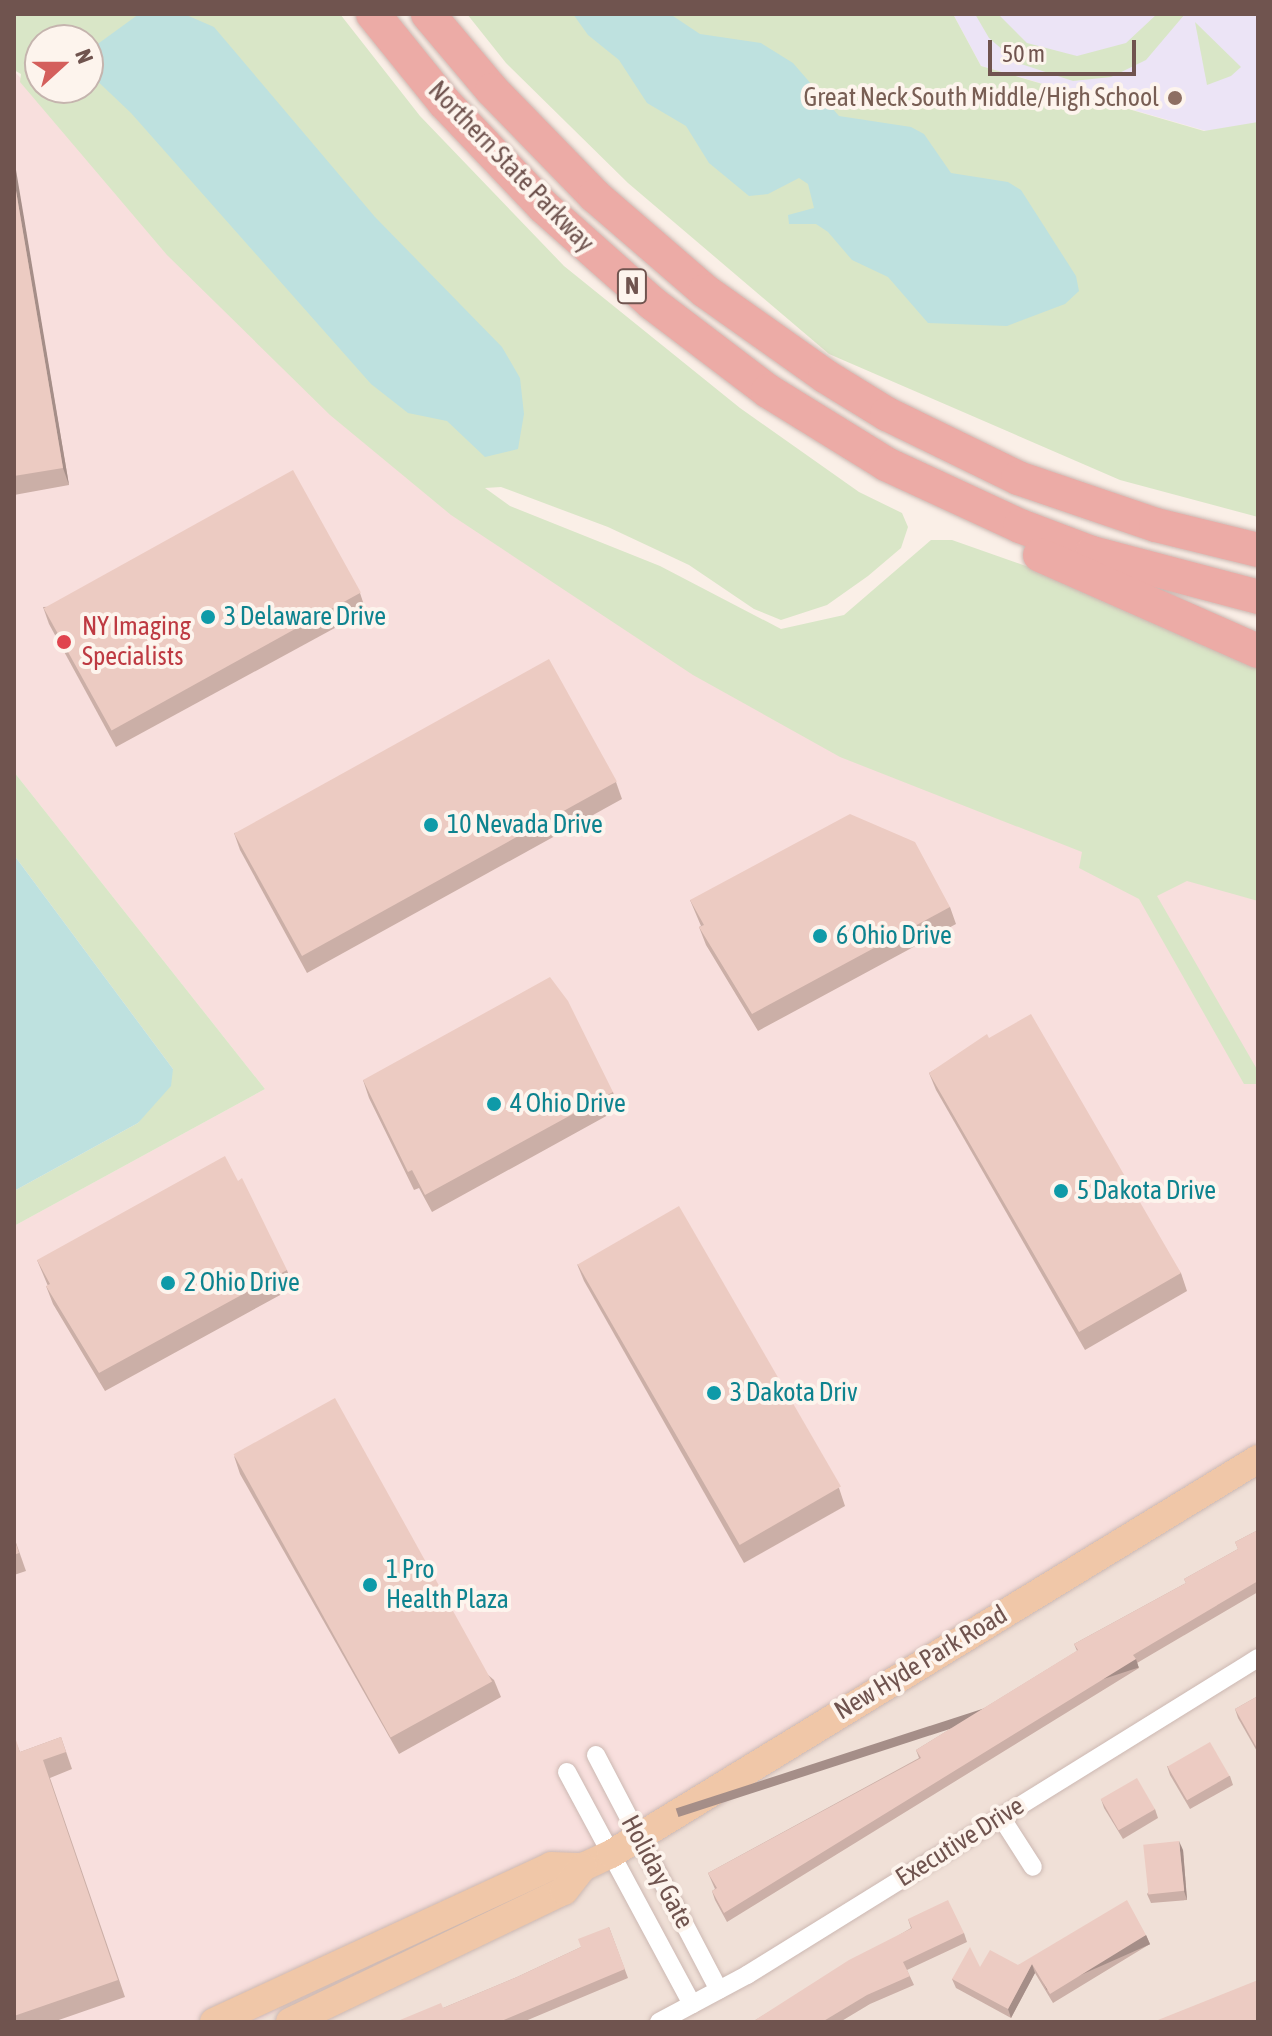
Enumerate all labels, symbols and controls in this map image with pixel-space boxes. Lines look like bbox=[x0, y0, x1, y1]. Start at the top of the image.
north arrow bbox=[24, 24, 104, 104]
scale bar bbox=[992, 24, 1140, 74]
text: 50 m bbox=[1002, 40, 1045, 67]
text: N bbox=[70, 45, 99, 67]
street label: Northern State Parkway bbox=[422, 75, 600, 259]
place label: Great Neck South Middle/High School bbox=[803, 82, 1159, 114]
marker: Great Neck South Middle/High School bbox=[1166, 89, 1184, 107]
road number: N bbox=[616, 266, 648, 306]
place label: 3 Delaware Drive bbox=[224, 601, 386, 633]
marker: 3 Delaware Drive bbox=[199, 608, 217, 626]
place label: NY Imaging Specialists bbox=[82, 611, 191, 672]
marker: NY Imaging Specialists bbox=[53, 631, 75, 653]
place label: 10 Nevada Drive bbox=[447, 809, 603, 841]
marker: 10 Nevada Drive bbox=[422, 816, 440, 834]
place label: 6 Ohio Drive bbox=[836, 920, 952, 952]
marker: 6 Ohio Drive bbox=[811, 927, 829, 945]
place label: 4 Ohio Drive bbox=[510, 1088, 626, 1120]
marker: 4 Ohio Drive bbox=[485, 1095, 503, 1113]
place label: 5 Dakota Drive bbox=[1077, 1175, 1216, 1207]
marker: 5 Dakota Drive bbox=[1052, 1182, 1070, 1200]
place label: 2 Ohio Drive bbox=[184, 1267, 300, 1299]
marker: 2 Ohio Drive bbox=[159, 1274, 177, 1292]
place label: 3 Dakota Driv bbox=[730, 1377, 858, 1409]
marker: 3 Dakota Driv bbox=[705, 1384, 723, 1402]
place label: 1 Pro Health Plaza bbox=[386, 1554, 509, 1616]
marker: 1 Pro Health Plaza bbox=[361, 1576, 379, 1594]
street label: New Hyde Park Road bbox=[829, 1599, 1013, 1727]
street label: Executive Drive bbox=[890, 1790, 1030, 1894]
street label: Holiday Gate bbox=[614, 1810, 700, 1934]

